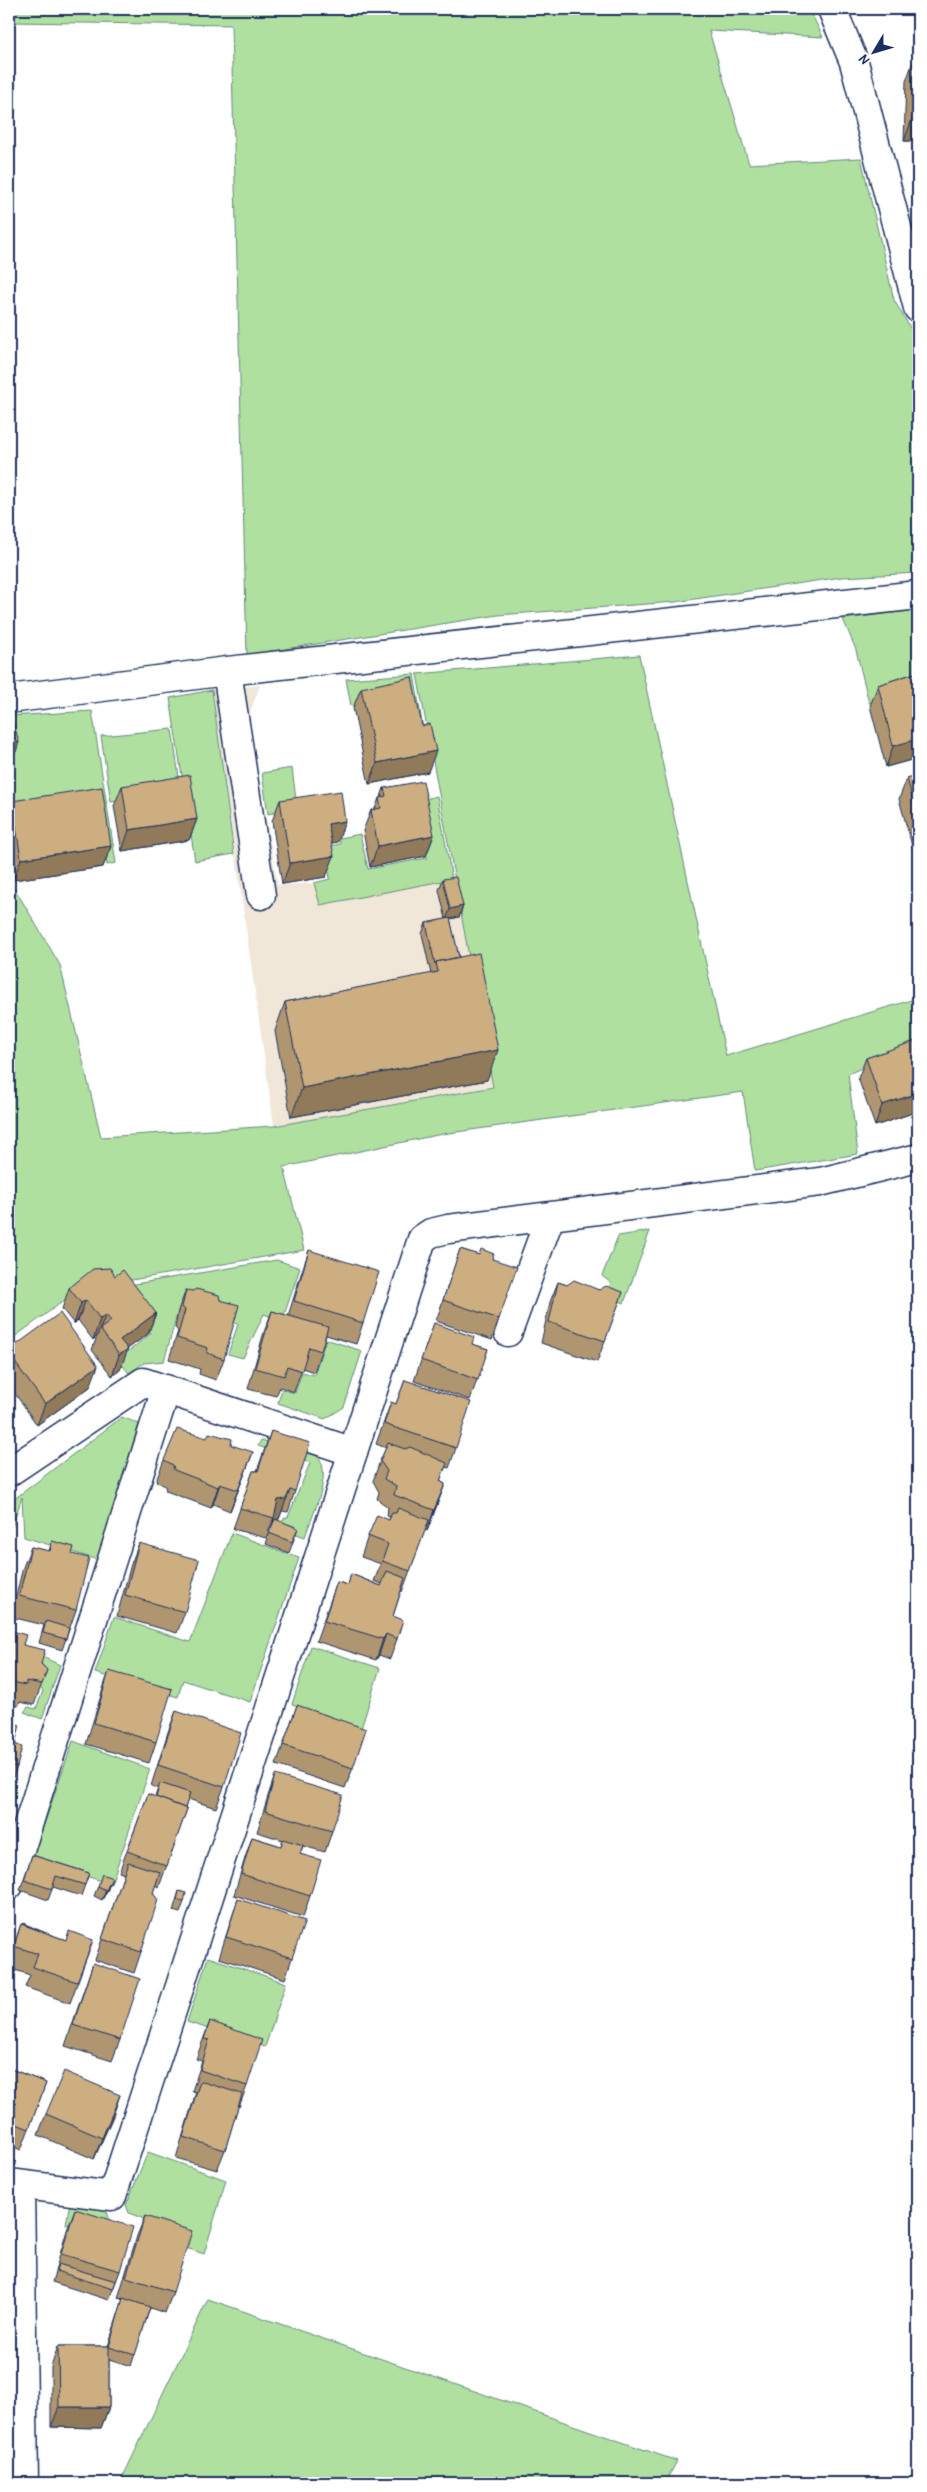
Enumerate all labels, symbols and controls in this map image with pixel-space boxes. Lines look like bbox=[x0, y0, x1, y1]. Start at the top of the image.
north arrow bbox=[850, 28, 900, 78]
text: N bbox=[853, 51, 873, 69]

